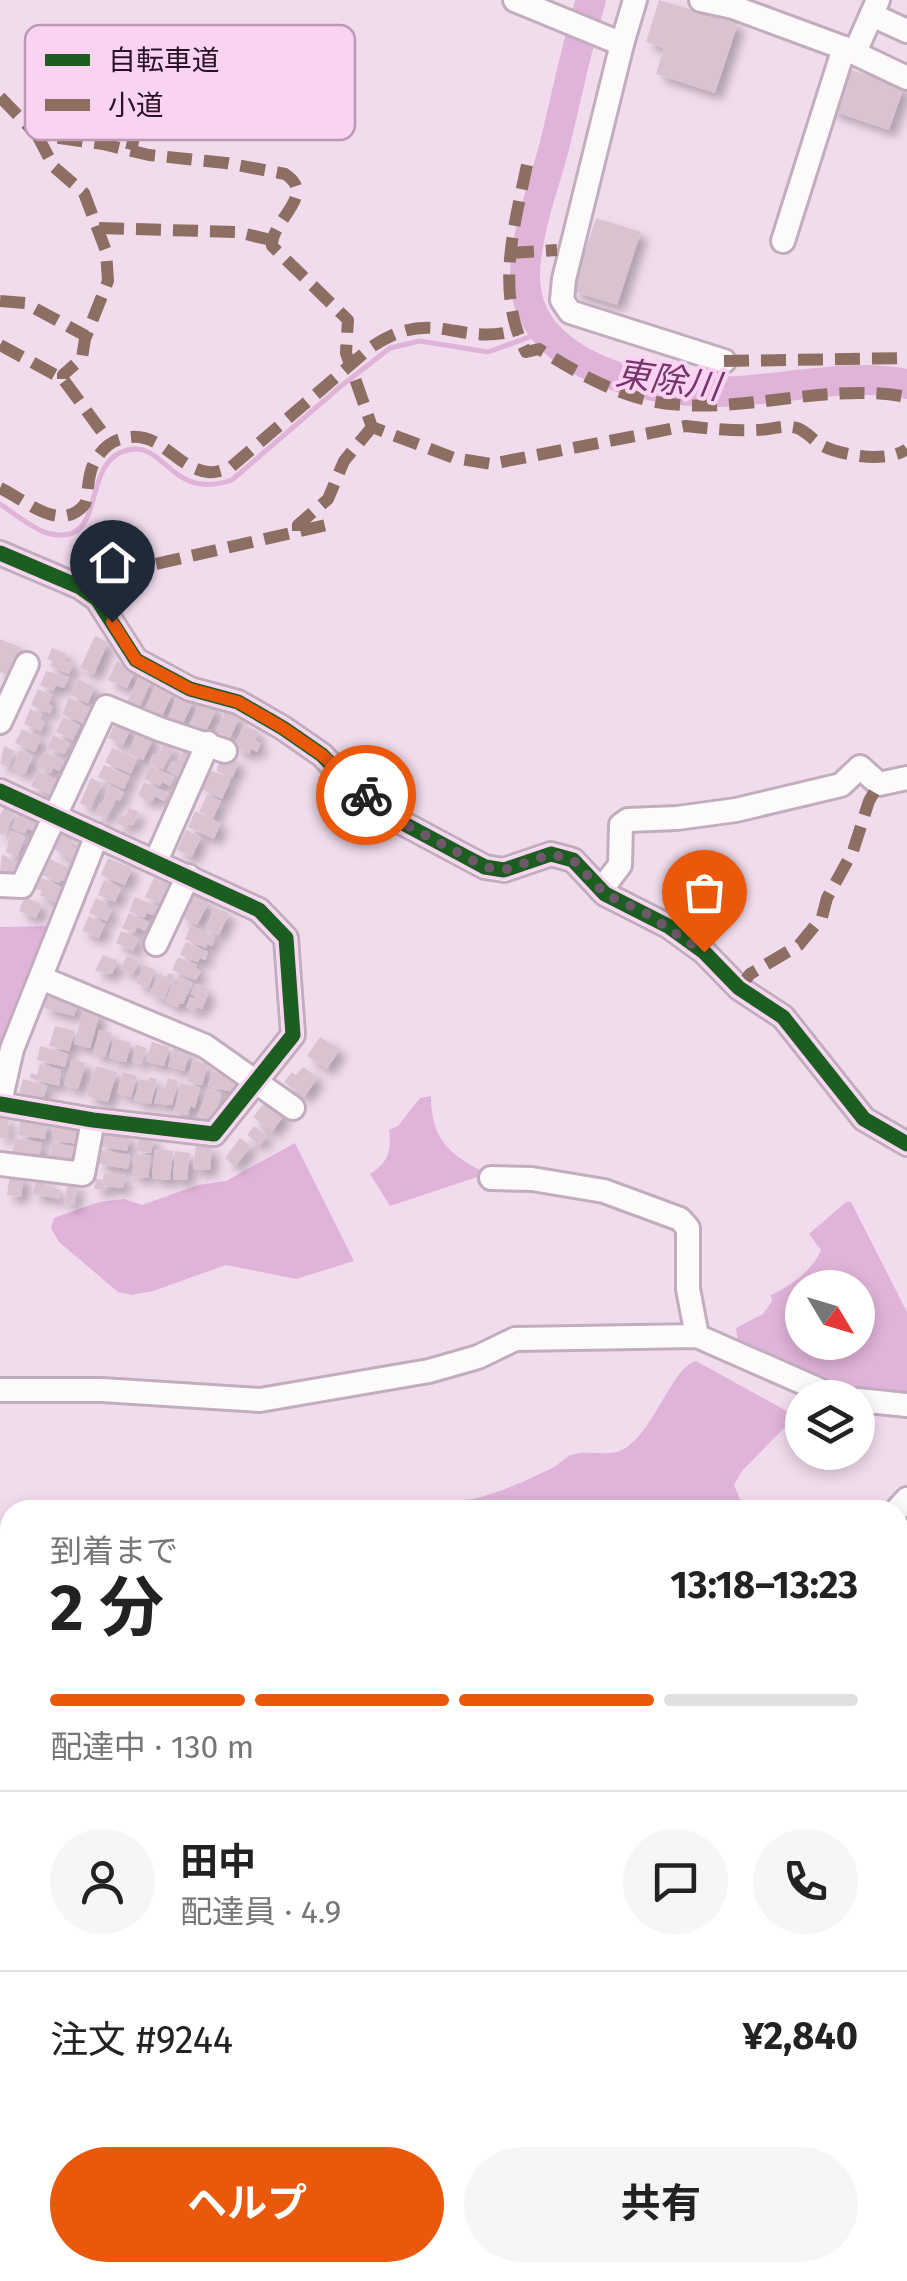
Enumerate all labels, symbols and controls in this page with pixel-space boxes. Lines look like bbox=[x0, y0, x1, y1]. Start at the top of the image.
legend bbox=[25, 25, 355, 140]
text: 自転車道 bbox=[108, 44, 220, 77]
text: 小道 bbox=[108, 89, 164, 122]
water label: 東除川 bbox=[613, 352, 727, 409]
pin bbox=[70, 520, 155, 623]
icon: home bbox=[85, 535, 140, 590]
courier bbox=[316, 745, 416, 845]
icon: bike bbox=[339, 768, 394, 823]
pin bbox=[662, 850, 747, 953]
icon: bag bbox=[677, 865, 732, 920]
north arrow bbox=[785, 1270, 875, 1360]
map controls bbox=[785, 1270, 875, 1470]
button: layers bbox=[785, 1380, 875, 1470]
text: 到着まで bbox=[50, 1532, 178, 1570]
text: 13:18–13:23 bbox=[670, 1562, 858, 1608]
text: 2 分 bbox=[50, 1569, 164, 1647]
text: 配達中 · 130 m bbox=[50, 1728, 254, 1766]
button: person bbox=[50, 1829, 155, 1934]
button: chat bbox=[623, 1829, 728, 1934]
button: phone bbox=[753, 1829, 858, 1934]
text: 田中 bbox=[180, 1839, 256, 1885]
text: 配達員 · 4.9 bbox=[180, 1893, 341, 1931]
text: ¥2,840 bbox=[742, 2013, 858, 2059]
text: 注文 #9244 bbox=[50, 2017, 233, 2063]
button: ヘルプ bbox=[50, 2147, 444, 2262]
button: 共有 bbox=[464, 2147, 858, 2262]

